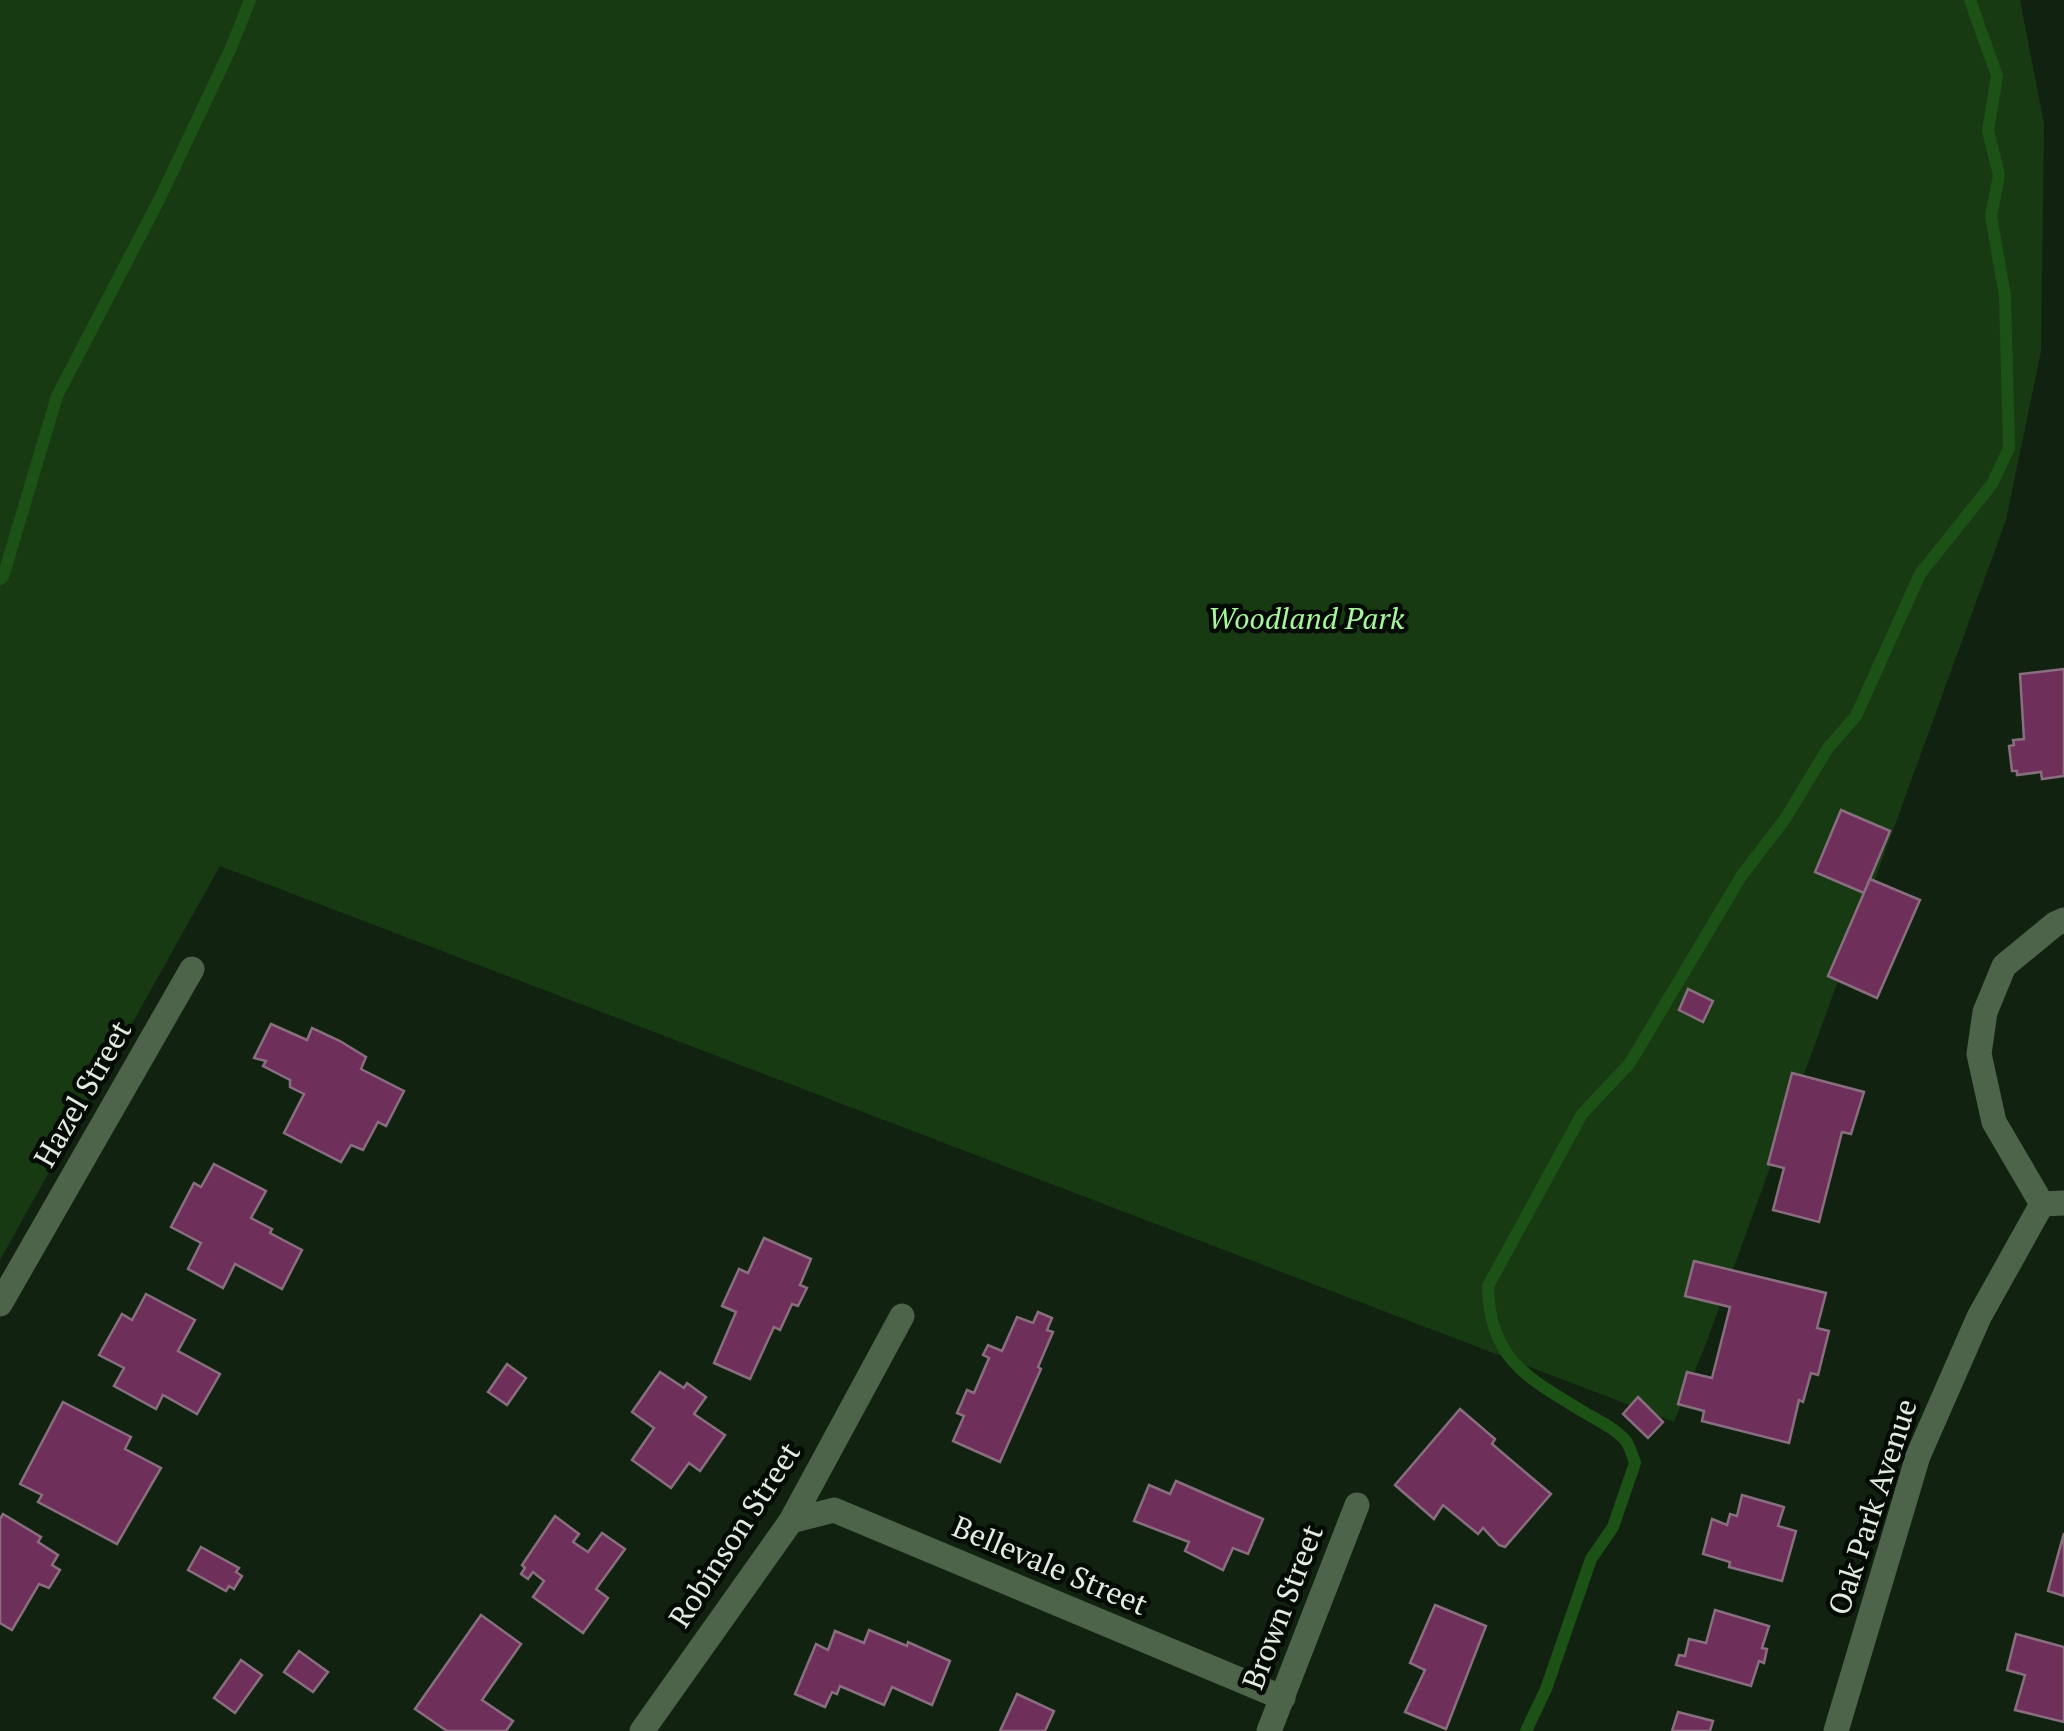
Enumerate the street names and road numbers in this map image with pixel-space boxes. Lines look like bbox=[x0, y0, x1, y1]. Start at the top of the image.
street label: Hazel Street bbox=[24, 1013, 140, 1174]
street label: Oak Park Avenue bbox=[1818, 1393, 1926, 1620]
street label: Robinson Street bbox=[659, 1434, 809, 1635]
street label: Bellevale Street bbox=[947, 1506, 1154, 1624]
street label: Brown Street bbox=[1232, 1519, 1332, 1695]

